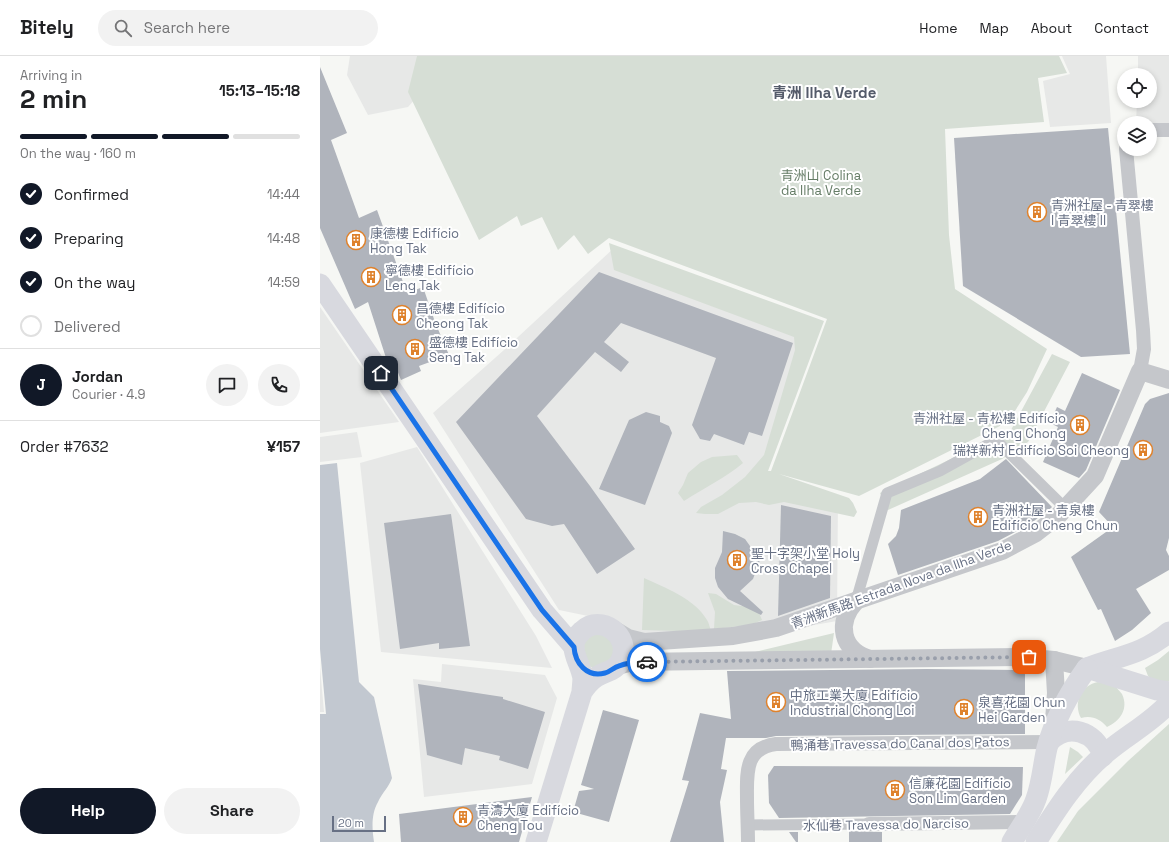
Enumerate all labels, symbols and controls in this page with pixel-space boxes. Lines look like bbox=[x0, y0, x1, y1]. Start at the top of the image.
search box bbox=[98, 10, 378, 46]
text: Bitely bbox=[20, 15, 74, 40]
icon: search bbox=[112, 17, 134, 39]
text: Search here bbox=[144, 18, 230, 37]
text: Home bbox=[919, 19, 957, 37]
text: Map bbox=[979, 19, 1009, 37]
text: About bbox=[1031, 19, 1072, 37]
text: Contact bbox=[1094, 19, 1149, 37]
text: Arriving in bbox=[20, 67, 82, 84]
map controls bbox=[1117, 68, 1157, 156]
button: locate bbox=[1117, 68, 1157, 108]
text: 15:13–15:18 bbox=[219, 81, 300, 100]
text: 2 min bbox=[20, 82, 87, 116]
district label: 青洲 Ilha Verde bbox=[772, 83, 877, 102]
button: layers bbox=[1117, 116, 1157, 156]
text: On the way · 160 m bbox=[20, 145, 136, 162]
park label: 青洲山 Colina da Ilha Verde bbox=[781, 167, 862, 199]
icon: check bbox=[20, 183, 42, 205]
text: Confirmed bbox=[54, 185, 129, 204]
text: 14:44 bbox=[267, 186, 300, 203]
place label: 青洲社屋 - 青翠樓 I 青翠樓 II bbox=[1051, 197, 1154, 229]
building icon: 青洲社屋 - 青翠樓 I 青翠樓 II bbox=[1026, 201, 1048, 223]
place label: 康德樓 Edifício Hong Tak bbox=[370, 225, 459, 257]
icon: check bbox=[20, 227, 42, 249]
text: Preparing bbox=[54, 229, 124, 248]
building icon: 康德樓 Edifício Hong Tak bbox=[345, 229, 367, 251]
text: 14:48 bbox=[267, 230, 300, 247]
place label: 寧德樓 Edifício Leng Tak bbox=[385, 262, 474, 294]
building icon: 寧德樓 Edifício Leng Tak bbox=[360, 266, 382, 288]
icon: check bbox=[20, 271, 42, 293]
text: On the way bbox=[54, 273, 135, 292]
text: 14:59 bbox=[267, 274, 300, 291]
place label: 昌德樓 Edifício Cheong Tak bbox=[416, 300, 505, 332]
building icon: 昌德樓 Edifício Cheong Tak bbox=[391, 304, 413, 326]
text: Delivered bbox=[54, 317, 121, 336]
place label: 盛德樓 Edifício Seng Tak bbox=[429, 334, 518, 366]
building icon: 盛德樓 Edifício Seng Tak bbox=[404, 338, 426, 360]
pin bbox=[364, 356, 398, 390]
icon: home bbox=[370, 362, 392, 384]
button: chat bbox=[206, 364, 248, 406]
button: phone bbox=[258, 364, 300, 406]
text: Jordan bbox=[72, 367, 123, 386]
text: J bbox=[36, 375, 46, 394]
text: Courier · 4.9 bbox=[72, 386, 146, 403]
place label: 青洲社屋 - 青松樓 Edifício Cheng Chong bbox=[913, 410, 1066, 442]
building icon: 青洲社屋 - 青松樓 Edifício Cheng Chong bbox=[1069, 414, 1091, 436]
text: Order #7632 bbox=[20, 437, 109, 456]
text: ¥157 bbox=[267, 437, 300, 456]
building icon: 瑞祥新村 Edifício Soi Cheong bbox=[1132, 439, 1154, 461]
place label: 瑞祥新村 Edifício Soi Cheong bbox=[953, 442, 1129, 459]
place label: 青洲社屋 - 青泉樓 Edifício Cheng Chun bbox=[992, 502, 1118, 534]
building icon: 青洲社屋 - 青泉樓 Edifício Cheng Chun bbox=[967, 506, 989, 528]
street label: 青洲新馬路 Estrada Nova da Ilha Verde bbox=[788, 537, 1014, 632]
place label: 聖十字架小堂 Holy Cross Chapel bbox=[751, 545, 860, 577]
building icon: 聖十字架小堂 Holy Cross Chapel bbox=[726, 549, 748, 571]
pin bbox=[1012, 640, 1046, 674]
courier bbox=[627, 642, 667, 682]
icon: bag bbox=[1018, 646, 1040, 668]
icon: car bbox=[636, 651, 658, 673]
place label: 中旅工業大廈 Edifício Industrial Chong Loi bbox=[790, 687, 918, 719]
building icon: 中旅工業大廈 Edifício Industrial Chong Loi bbox=[765, 691, 787, 713]
place label: 泉喜花園 Chun Hei Garden bbox=[978, 694, 1065, 726]
building icon: 泉喜花園 Chun Hei Garden bbox=[953, 698, 975, 720]
street label: 鴨涌巷 Travessa do Canal dos Patos bbox=[790, 733, 1010, 754]
place label: 信廉花園 Edifício Son Lim Garden bbox=[909, 775, 1011, 807]
building icon: 信廉花園 Edifício Son Lim Garden bbox=[884, 779, 906, 801]
button: Help bbox=[20, 788, 156, 834]
button: Share bbox=[164, 788, 300, 834]
place label: 青濤大廈 Edifício Cheng Tou bbox=[477, 802, 579, 834]
building icon: 青濤大廈 Edifício Cheng Tou bbox=[452, 806, 474, 828]
scale bar bbox=[332, 814, 386, 833]
street label: 水仙巷 Travessa do Narciso bbox=[803, 815, 969, 834]
text: 20 m bbox=[338, 816, 364, 830]

